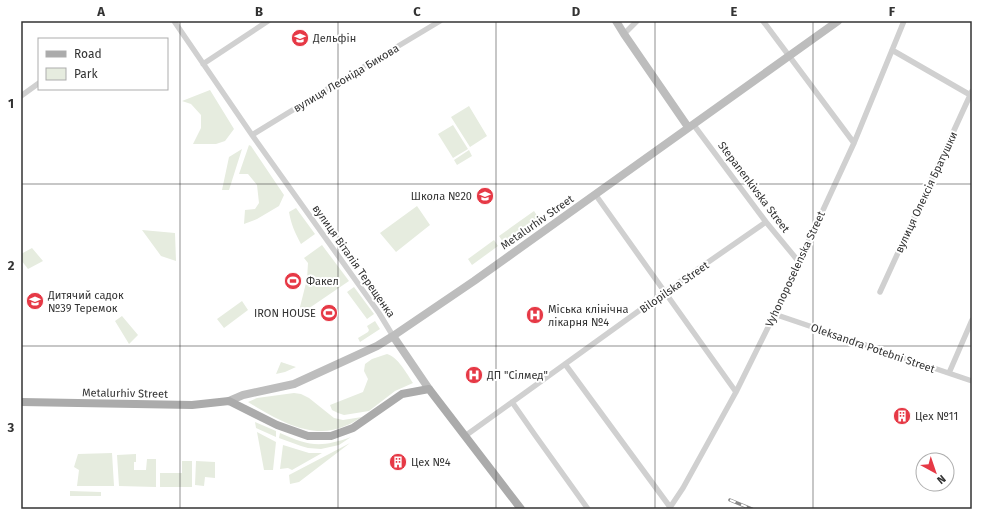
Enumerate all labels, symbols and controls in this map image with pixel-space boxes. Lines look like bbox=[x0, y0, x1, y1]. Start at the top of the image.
text: A bbox=[96, 4, 105, 19]
text: B bbox=[255, 4, 263, 19]
text: C bbox=[413, 4, 421, 19]
text: D bbox=[572, 4, 581, 19]
text: E bbox=[731, 4, 738, 19]
text: F bbox=[889, 4, 896, 19]
school or university icon: Дельфін bbox=[290, 28, 310, 48]
place label: Дельфін bbox=[312, 32, 356, 45]
legend bbox=[38, 38, 168, 90]
street label: вулиця Леоніда Бикова bbox=[291, 42, 402, 115]
text: Road bbox=[74, 47, 102, 61]
text: Park bbox=[74, 67, 98, 81]
text: 1 bbox=[8, 96, 14, 111]
street label: вулиця Олексія Братушки bbox=[893, 129, 960, 255]
street label: Stepanenkivska Street bbox=[715, 139, 792, 235]
school or university icon: Школа №20 bbox=[475, 186, 495, 206]
place label: Школа №20 bbox=[411, 190, 472, 203]
street label: Metalurhiv Street bbox=[498, 192, 576, 252]
street label: вулиця Віталія Терещенка bbox=[310, 202, 398, 320]
street label: Vyhonoposelenska Street bbox=[763, 209, 828, 329]
text: 2 bbox=[8, 258, 15, 273]
street label: Bilopilska Street bbox=[637, 259, 711, 316]
sports icon: Факел bbox=[283, 271, 303, 291]
place label: Факел bbox=[306, 275, 339, 288]
place label: Дитячий садок №39 Теремок bbox=[47, 289, 124, 315]
school or university icon: Дитячий садок №39 Теремок bbox=[25, 291, 45, 311]
sports icon: IRON HOUSE bbox=[319, 303, 339, 323]
place label: Міська клінічна лікарня №4 bbox=[548, 303, 628, 329]
hospital icon: Міська клінічна лікарня №4 bbox=[525, 305, 545, 325]
place label: IRON HOUSE bbox=[254, 307, 316, 320]
street label: Oleksandra Potebni Street bbox=[809, 321, 937, 376]
hospital icon: ДП "Сілмед" bbox=[464, 365, 484, 385]
place label: ДП "Сілмед" bbox=[486, 369, 548, 382]
street label: Metalurhiv Street bbox=[82, 386, 168, 401]
building icon: Цех №11 bbox=[892, 406, 912, 426]
place label: Цех №11 bbox=[915, 410, 958, 423]
text: 3 bbox=[7, 420, 15, 435]
building icon: Цех №4 bbox=[388, 452, 408, 472]
north arrow bbox=[915, 452, 955, 492]
place label: Цех №4 bbox=[411, 456, 451, 469]
text: N bbox=[934, 472, 948, 487]

